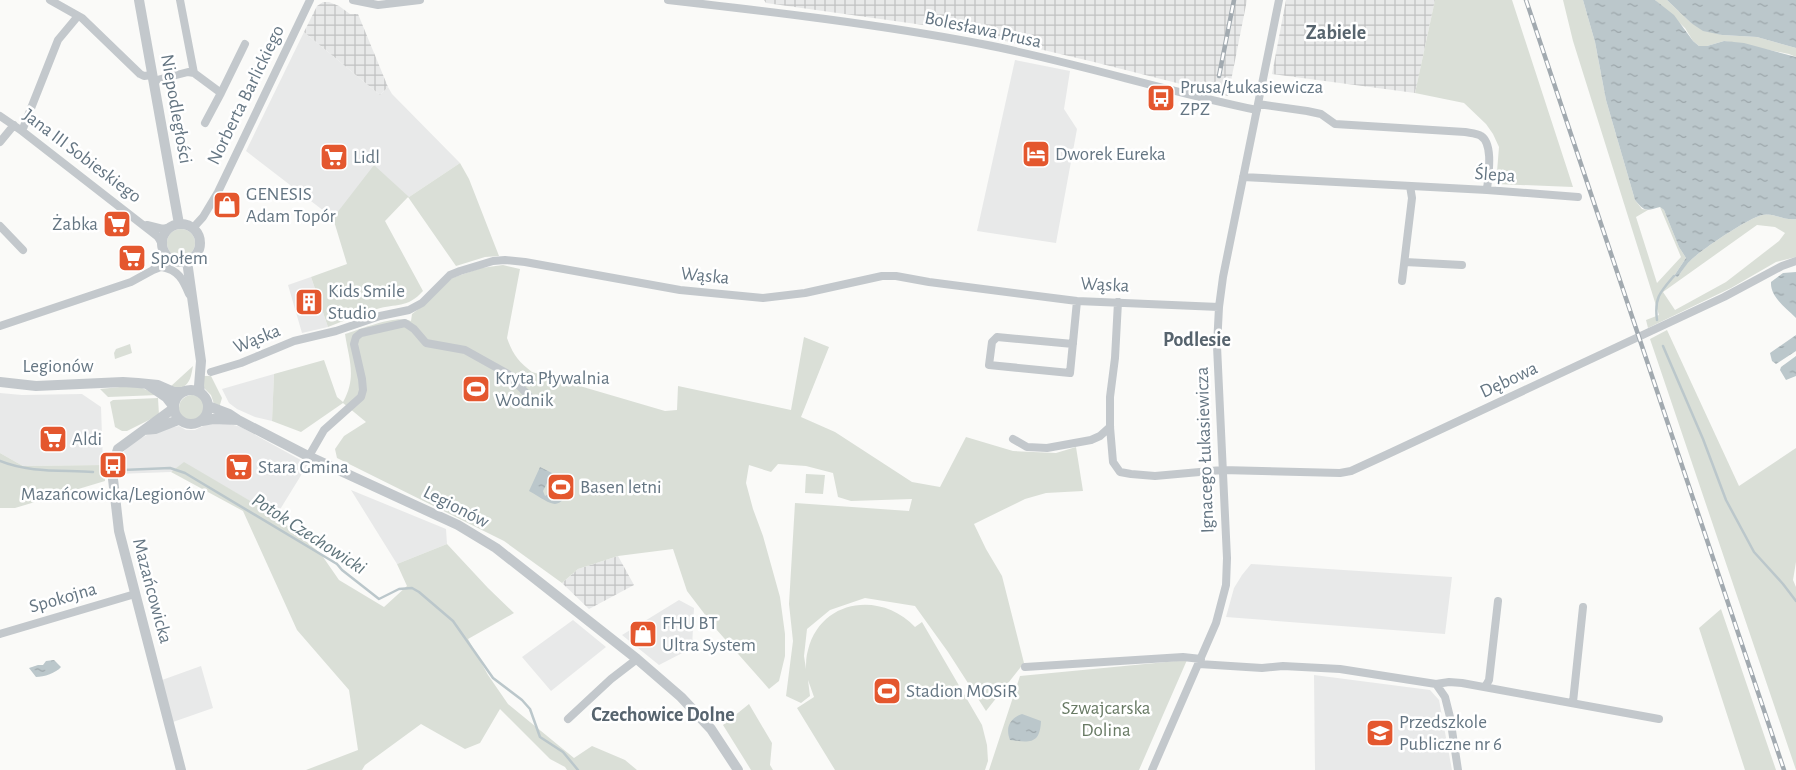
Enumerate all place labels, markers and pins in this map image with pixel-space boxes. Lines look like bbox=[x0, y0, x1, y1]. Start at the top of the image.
place label: Prusa/Łukasiewicza ZPZ bbox=[1180, 78, 1324, 119]
bus stop icon: Prusa/Łukasiewicza ZPZ bbox=[1146, 83, 1176, 113]
hotel icon: Dworek Eureka bbox=[1021, 139, 1051, 169]
supermarket icon: Lidl bbox=[319, 142, 349, 172]
place label: Dworek Eureka bbox=[1055, 145, 1166, 164]
place label: Lidl bbox=[353, 148, 380, 167]
place label: GENESIS Adam Topór bbox=[246, 185, 336, 226]
shop icon: GENESIS Adam Topór bbox=[212, 190, 242, 220]
supermarket icon: Żabka bbox=[102, 209, 132, 239]
place label: Żabka bbox=[52, 214, 98, 234]
supermarket icon: Społem bbox=[117, 243, 147, 273]
place label: Społem bbox=[151, 249, 208, 268]
place label: Kids Smile Studio bbox=[328, 282, 405, 323]
building icon: Kids Smile Studio bbox=[294, 287, 324, 317]
place label: Kryta Pływalnia Wodnik bbox=[495, 369, 610, 410]
sports icon: Kryta Pływalnia Wodnik bbox=[461, 374, 491, 404]
supermarket icon: Aldi bbox=[38, 424, 68, 454]
place label: Aldi bbox=[72, 430, 102, 449]
bus stop icon: Mazańcowicka/Legionów bbox=[98, 450, 128, 480]
supermarket icon: Stara Gmina bbox=[224, 452, 254, 482]
place label: Stara Gmina bbox=[258, 458, 349, 477]
sports icon: Basen letni bbox=[546, 472, 576, 502]
place label: Basen letni bbox=[580, 478, 662, 497]
place label: Mazańcowicka/Legionów bbox=[21, 485, 205, 504]
place label: FHU BT Ultra System bbox=[662, 614, 756, 655]
shop icon: FHU BT Ultra System bbox=[628, 619, 658, 649]
sports icon: Stadion MOSiR bbox=[872, 676, 902, 706]
place label: Stadion MOSiR bbox=[906, 682, 1017, 701]
place label: Przedszkole Publiczne nr 6 bbox=[1399, 713, 1502, 754]
school or university icon: Przedszkole Publiczne nr 6 bbox=[1365, 718, 1395, 748]

